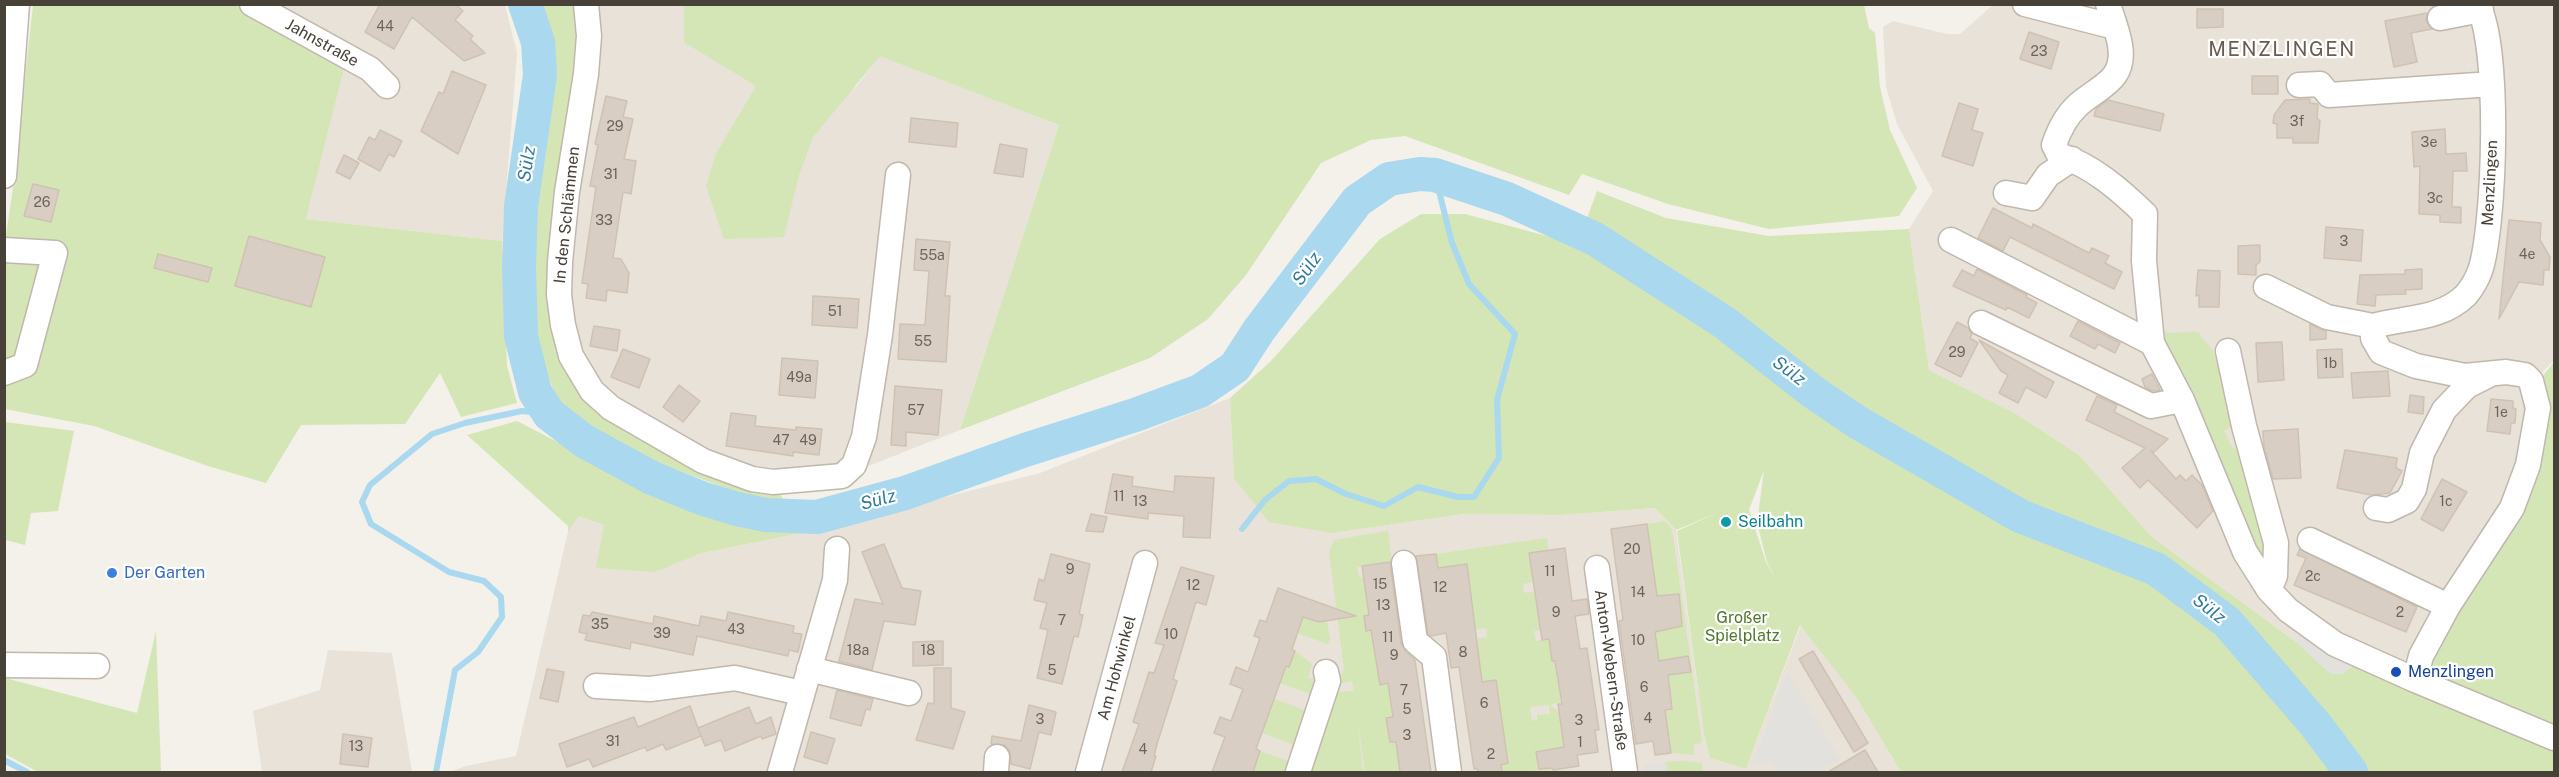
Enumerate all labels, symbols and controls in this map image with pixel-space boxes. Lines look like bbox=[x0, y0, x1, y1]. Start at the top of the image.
street label: Jahnstraße bbox=[282, 15, 362, 71]
house number: 44 bbox=[376, 19, 394, 35]
district label: MENZLINGEN bbox=[2208, 38, 2356, 62]
house number: 23 bbox=[2030, 44, 2048, 60]
house number: 3f bbox=[2290, 114, 2304, 130]
house number: 29 bbox=[606, 119, 624, 135]
house number: 3e bbox=[2421, 135, 2437, 151]
street label: Menzlingen bbox=[2478, 140, 2502, 226]
water label: Sülz bbox=[514, 145, 540, 183]
street label: In den Schlämmen bbox=[550, 146, 584, 284]
house number: 31 bbox=[604, 167, 618, 183]
house number: 3c bbox=[2427, 191, 2443, 207]
house number: 26 bbox=[33, 195, 51, 211]
house number: 33 bbox=[595, 213, 613, 229]
house number: 3 bbox=[2340, 234, 2348, 250]
house number: 4e bbox=[2519, 247, 2535, 263]
house number: 55a bbox=[919, 248, 945, 264]
water label: Sülz bbox=[1288, 248, 1326, 290]
house number: 51 bbox=[828, 304, 842, 320]
house number: 55 bbox=[914, 334, 932, 350]
house number: 29 bbox=[1948, 345, 1966, 361]
water label: Sülz bbox=[1768, 352, 1810, 390]
house number: 1b bbox=[2323, 356, 2337, 372]
house number: 49a bbox=[786, 370, 812, 386]
house number: 57 bbox=[907, 403, 925, 419]
house number: 1e bbox=[2494, 405, 2508, 421]
house number: 47 bbox=[772, 433, 790, 449]
house number: 49 bbox=[799, 433, 817, 449]
water label: Sülz bbox=[858, 485, 898, 515]
house number: 11 bbox=[1113, 489, 1125, 505]
house number: 13 bbox=[1133, 494, 1147, 510]
house number: 1c bbox=[2439, 494, 2453, 510]
place label: Seilbahn bbox=[1738, 512, 1803, 532]
marker: Seilbahn bbox=[1719, 515, 1733, 529]
house number: 20 bbox=[1624, 542, 1640, 558]
house number: 9 bbox=[1066, 562, 1074, 578]
place label: Der Garten bbox=[124, 563, 205, 583]
house number: 11 bbox=[1544, 564, 1556, 580]
marker: Der Garten bbox=[105, 566, 119, 580]
house number: 2c bbox=[2305, 569, 2321, 585]
house number: 15 bbox=[1373, 577, 1387, 593]
house number: 12 bbox=[1186, 578, 1200, 594]
house number: 12 bbox=[1433, 580, 1447, 596]
house number: 14 bbox=[1631, 585, 1645, 601]
street label: Anton-Webern-Straße bbox=[1590, 588, 1632, 752]
water label: Sülz bbox=[2188, 589, 2230, 629]
house number: 13 bbox=[1376, 598, 1390, 614]
house number: 9 bbox=[1552, 605, 1560, 621]
house number: 2 bbox=[2396, 605, 2404, 621]
park label: Großer Spielplatz bbox=[1705, 608, 1779, 646]
house number: 7 bbox=[1058, 613, 1066, 629]
street label: Am Hohwinkel bbox=[1094, 614, 1140, 722]
house number: 35 bbox=[591, 617, 609, 633]
house number: 43 bbox=[727, 622, 745, 638]
house number: 39 bbox=[653, 626, 671, 642]
house number: 10 bbox=[1164, 627, 1178, 643]
house number: 11 bbox=[1382, 630, 1394, 646]
house number: 10 bbox=[1631, 633, 1645, 649]
house number: 18a bbox=[847, 643, 869, 659]
house number: 18 bbox=[921, 643, 935, 659]
house number: 8 bbox=[1458, 645, 1468, 661]
house number: 9 bbox=[1390, 648, 1398, 664]
place label: Menzlingen bbox=[2408, 662, 2494, 682]
house number: 5 bbox=[1048, 663, 1056, 679]
marker: Menzlingen bbox=[2389, 665, 2403, 679]
house number: 6 bbox=[1640, 680, 1648, 696]
house number: 7 bbox=[1400, 683, 1408, 699]
house number: 6 bbox=[1480, 696, 1488, 712]
house number: 5 bbox=[1403, 702, 1411, 718]
house number: 4 bbox=[1644, 711, 1652, 727]
house number: 3 bbox=[1036, 712, 1044, 728]
house number: 3 bbox=[1575, 713, 1583, 729]
house number: 3 bbox=[1403, 728, 1411, 744]
house number: 31 bbox=[606, 734, 620, 750]
house number: 1 bbox=[1577, 735, 1583, 751]
house number: 13 bbox=[349, 739, 363, 755]
house number: 4 bbox=[1139, 742, 1147, 758]
house number: 2 bbox=[1487, 747, 1495, 763]

